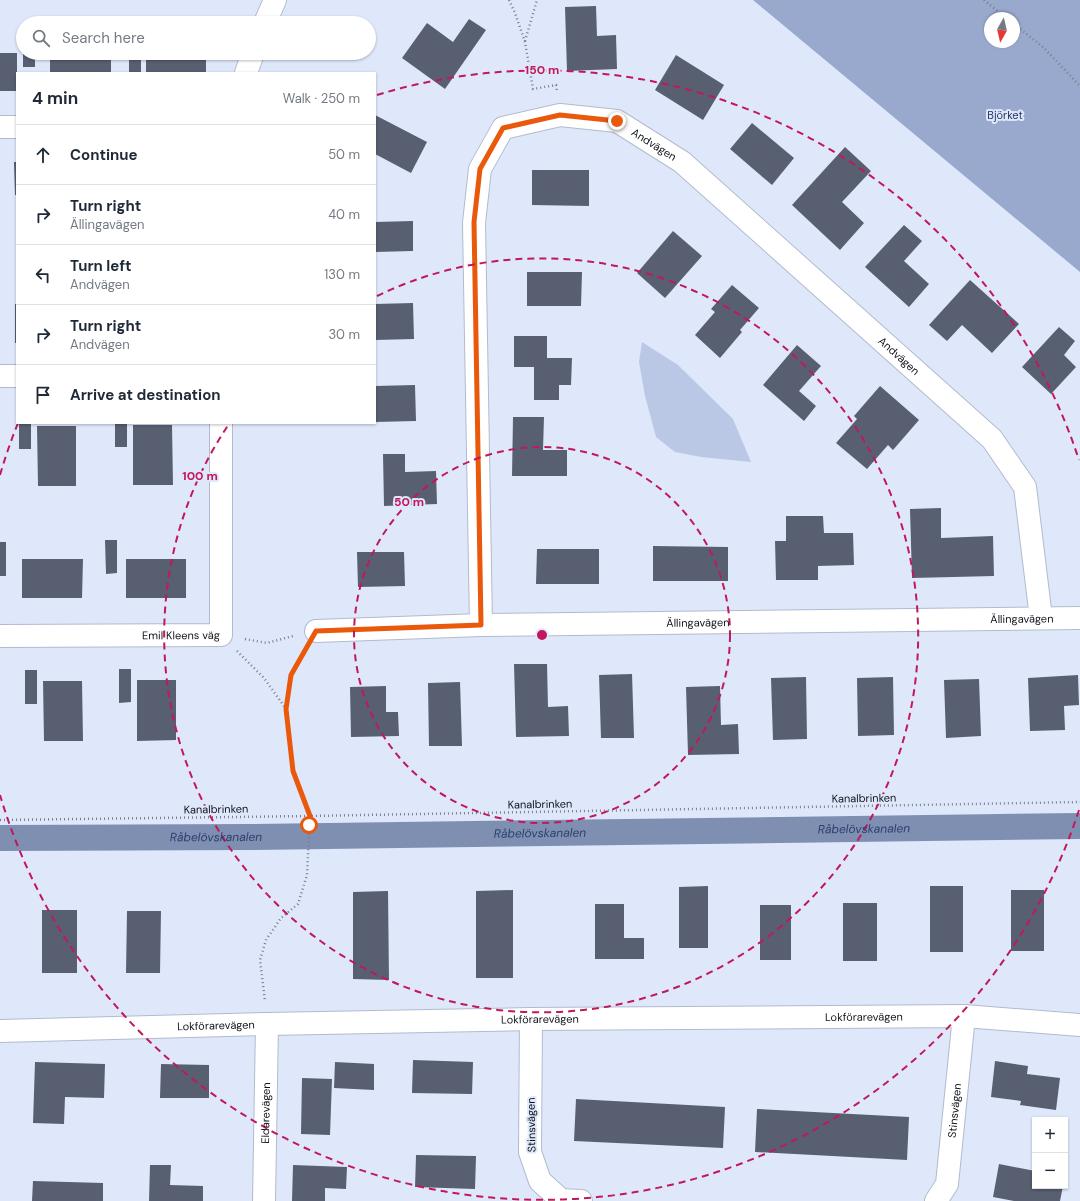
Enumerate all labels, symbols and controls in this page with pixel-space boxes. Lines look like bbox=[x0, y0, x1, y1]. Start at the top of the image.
north arrow bbox=[984, 12, 1020, 48]
search box bbox=[16, 16, 376, 60]
icon: search bbox=[30, 27, 52, 49]
text: Search here bbox=[62, 28, 145, 48]
text: 150 m bbox=[525, 62, 559, 78]
text: 4 min bbox=[32, 87, 78, 109]
text: Walk · 250 m bbox=[283, 90, 360, 107]
park label: Björket bbox=[987, 108, 1023, 122]
route end bbox=[608, 112, 626, 130]
street label: Andvägen bbox=[629, 125, 679, 164]
icon: ahead bbox=[32, 144, 54, 166]
text: Continue bbox=[70, 145, 138, 165]
text: 50 m bbox=[328, 146, 360, 163]
text: Turn right bbox=[70, 196, 141, 216]
icon: right bbox=[32, 204, 54, 226]
text: 40 m bbox=[328, 206, 360, 223]
text: Ällingavägen bbox=[70, 216, 145, 233]
text: Turn left bbox=[70, 256, 131, 276]
icon: left bbox=[32, 264, 54, 286]
text: 130 m bbox=[324, 266, 360, 283]
text: Andvägen bbox=[70, 276, 130, 293]
text: Turn right bbox=[70, 316, 141, 336]
icon: right bbox=[32, 324, 54, 346]
text: 30 m bbox=[328, 326, 360, 343]
street label: Andvägen bbox=[875, 334, 922, 378]
text: Andvägen bbox=[70, 336, 130, 353]
icon: arrive bbox=[32, 384, 54, 406]
text: Arrive at destination bbox=[70, 385, 221, 405]
text: 100 m bbox=[182, 468, 218, 484]
text: 50 m bbox=[394, 494, 424, 510]
street label: Ällingavägen bbox=[990, 611, 1053, 626]
street label: Ällingavägen bbox=[666, 615, 730, 630]
street label: Emil Kleens väg bbox=[142, 628, 220, 642]
centre of rings bbox=[535, 628, 549, 642]
street label: Kanalbrinken bbox=[832, 790, 896, 806]
street label: Kanalbrinken bbox=[508, 796, 572, 812]
street label: Kanalbrinken bbox=[184, 801, 248, 817]
route start bbox=[300, 816, 318, 834]
water label: Råbelövskanalen bbox=[818, 820, 910, 837]
water label: Råbelövskanalen bbox=[494, 825, 586, 842]
water label: Råbelövskanalen bbox=[170, 829, 262, 845]
street label: Lokförarevägen bbox=[825, 1009, 903, 1024]
street label: Lokförarevägen bbox=[501, 1012, 579, 1027]
street label: Lokförarevägen bbox=[177, 1017, 255, 1033]
street label: Eldarevägen bbox=[258, 1082, 273, 1144]
street label: Stinsvägen bbox=[945, 1083, 964, 1139]
street label: Stinsvägen bbox=[524, 1097, 538, 1153]
map controls bbox=[1032, 1117, 1068, 1189]
button: + bbox=[1032, 1117, 1068, 1153]
button: − bbox=[1032, 1153, 1068, 1189]

